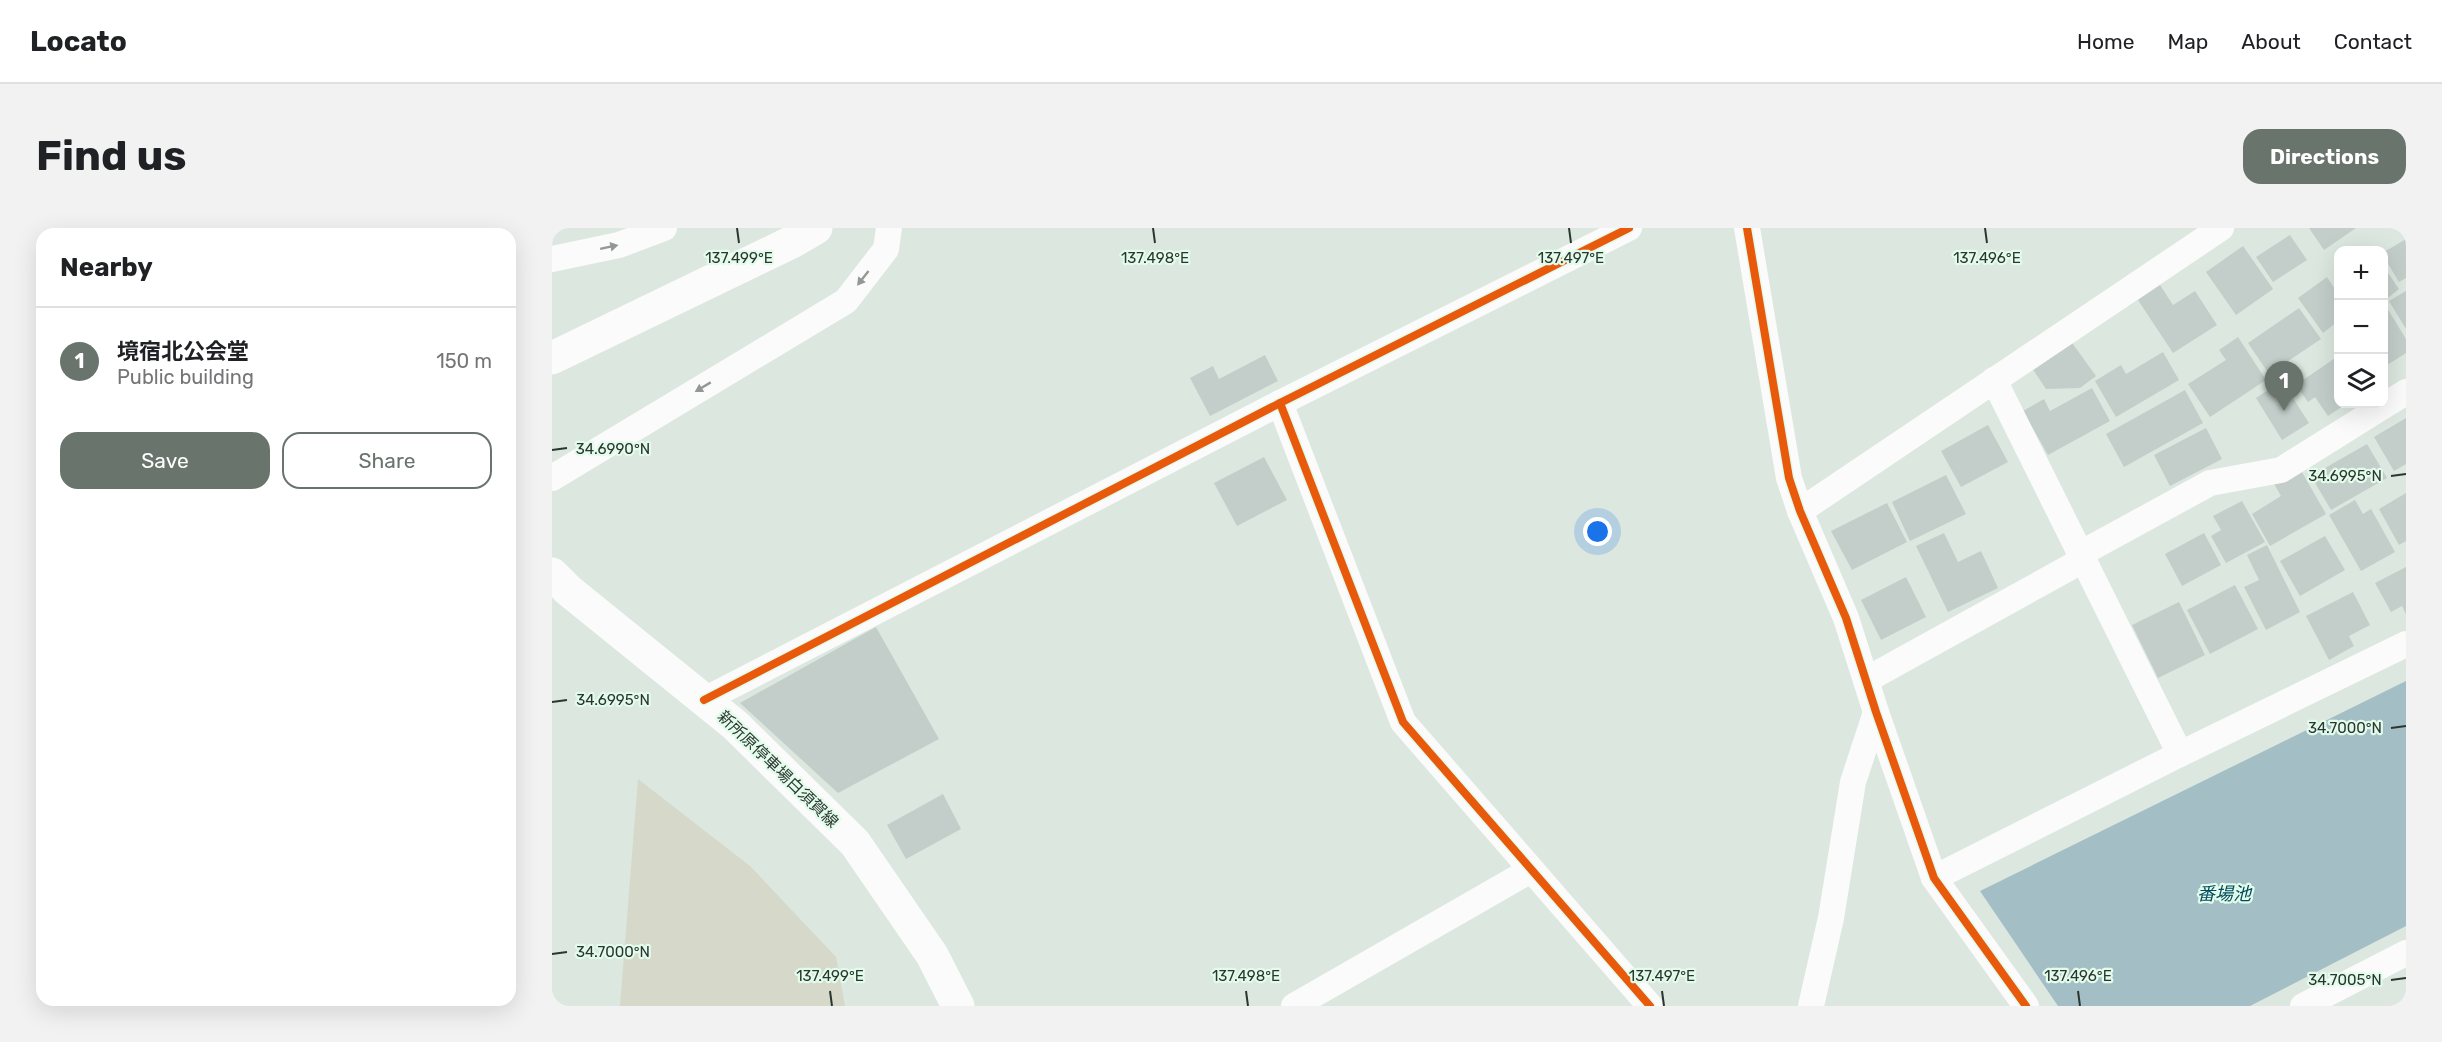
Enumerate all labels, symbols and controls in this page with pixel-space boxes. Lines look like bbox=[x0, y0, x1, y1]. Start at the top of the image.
text: Locato bbox=[30, 25, 127, 58]
text: Home bbox=[2077, 29, 2134, 54]
text: Map bbox=[2167, 29, 2208, 54]
text: About bbox=[2241, 29, 2301, 54]
text: Contact bbox=[2334, 29, 2412, 54]
button: Directions bbox=[2243, 129, 2406, 184]
text: Find us bbox=[36, 131, 187, 181]
one-way arrow bbox=[600, 242, 619, 251]
map controls bbox=[2334, 246, 2388, 408]
button: + bbox=[2334, 246, 2388, 300]
text: 137.499°E bbox=[705, 249, 773, 267]
text: 137.498°E bbox=[1121, 249, 1189, 267]
text: 137.497°E bbox=[1538, 249, 1604, 267]
text: 137.496°E bbox=[1953, 249, 2021, 267]
text: Nearby bbox=[60, 252, 153, 283]
one-way arrow bbox=[858, 271, 870, 286]
button: − bbox=[2334, 300, 2388, 354]
text: 境宿北公会堂 bbox=[117, 338, 249, 365]
text: 1 bbox=[75, 349, 84, 373]
text: 150 m bbox=[436, 349, 492, 373]
button: layers bbox=[2334, 354, 2388, 408]
pin: 1 bbox=[2264, 362, 2304, 411]
text: Public building bbox=[117, 365, 254, 389]
one-way arrow bbox=[695, 381, 711, 392]
button: Save bbox=[60, 432, 270, 489]
button: Share bbox=[282, 432, 492, 489]
text: 34.6990°N bbox=[576, 440, 650, 458]
text: 34.6995°N bbox=[2308, 467, 2382, 485]
your location bbox=[1583, 517, 1612, 546]
text: 34.6995°N bbox=[576, 691, 650, 709]
street label: 新所原停車場白須賀線 bbox=[714, 707, 842, 831]
text: 34.7000°N bbox=[2308, 719, 2382, 737]
water label: 番場池 bbox=[2197, 883, 2253, 905]
text: 34.7000°N bbox=[576, 943, 650, 961]
text: 137.499°E bbox=[796, 967, 864, 985]
text: 137.498°E bbox=[1212, 967, 1280, 985]
text: 137.497°E bbox=[1629, 967, 1695, 985]
text: 137.496°E bbox=[2044, 967, 2112, 985]
text: 34.7005°N bbox=[2308, 971, 2382, 989]

